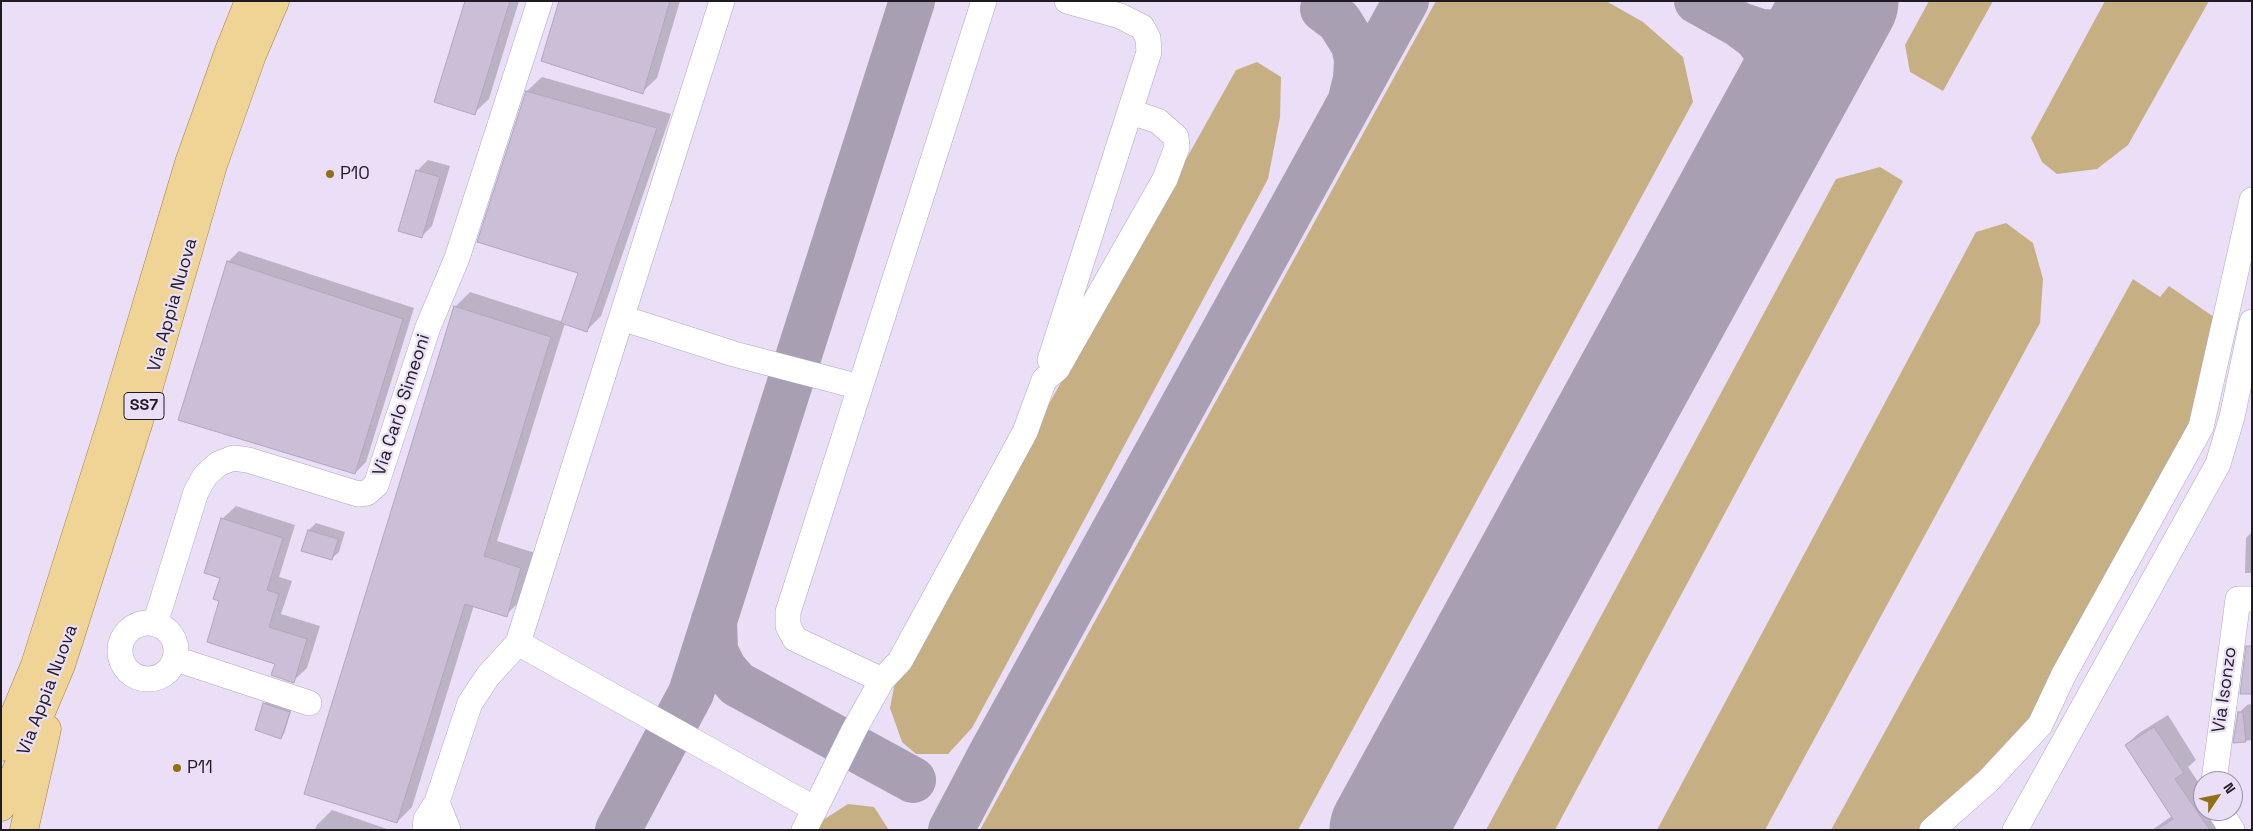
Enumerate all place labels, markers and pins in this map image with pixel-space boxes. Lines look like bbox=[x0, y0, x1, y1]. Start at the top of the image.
place label: P10 bbox=[340, 163, 370, 185]
marker: P10 bbox=[324, 168, 336, 180]
place label: P11 bbox=[187, 757, 213, 779]
marker: P11 bbox=[171, 762, 183, 774]

